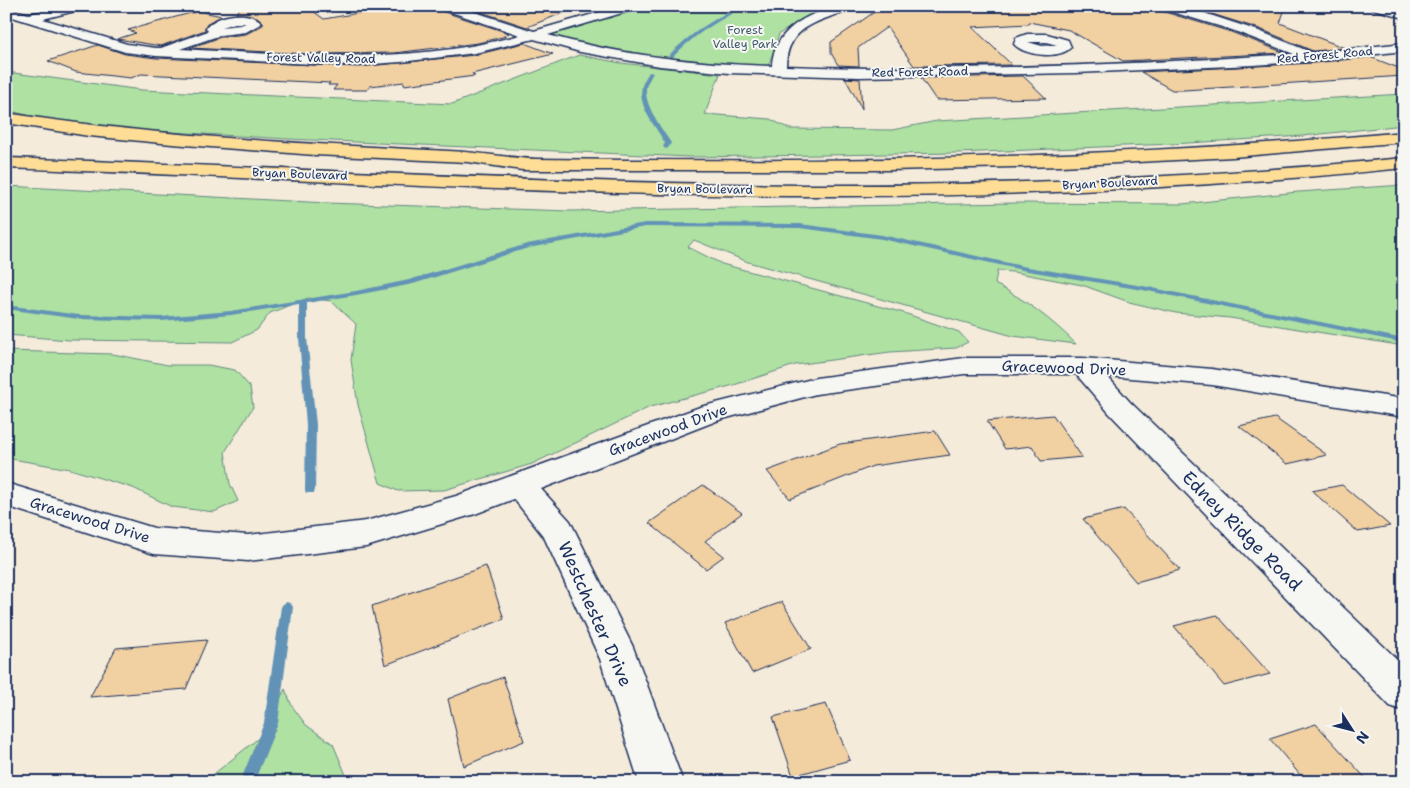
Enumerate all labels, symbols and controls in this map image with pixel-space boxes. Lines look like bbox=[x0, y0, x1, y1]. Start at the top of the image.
park label: Forest Valley Park bbox=[713, 22, 778, 52]
street label: Red Forest Road bbox=[1276, 43, 1374, 67]
street label: Forest Valley Road bbox=[266, 49, 376, 67]
street label: Red Forest Road bbox=[872, 63, 969, 81]
street label: Bryan Boulevard bbox=[252, 164, 348, 184]
street label: Bryan Boulevard bbox=[1062, 172, 1159, 193]
street label: Bryan Boulevard bbox=[657, 180, 753, 198]
street label: Gracewood Drive bbox=[1001, 356, 1127, 380]
street label: Gracewood Drive bbox=[606, 399, 730, 461]
street label: Edney Ridge Road bbox=[1177, 466, 1307, 596]
street label: Gracewood Drive bbox=[27, 492, 153, 548]
street label: Westchester Drive bbox=[552, 538, 638, 690]
north arrow bbox=[1328, 706, 1378, 756]
text: N bbox=[1352, 728, 1373, 747]

